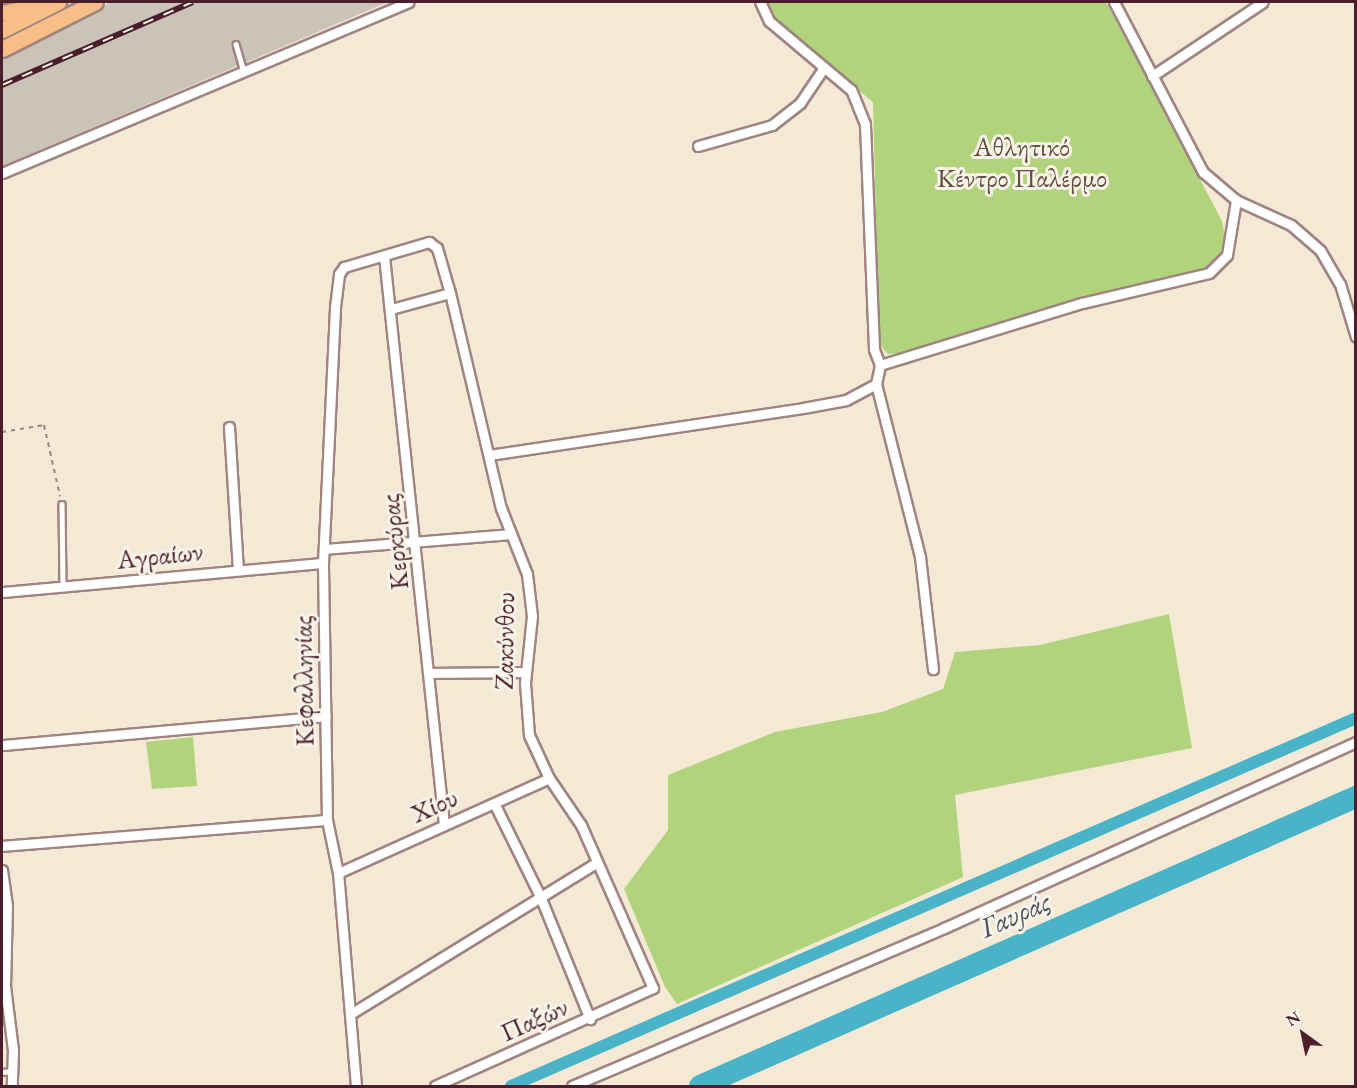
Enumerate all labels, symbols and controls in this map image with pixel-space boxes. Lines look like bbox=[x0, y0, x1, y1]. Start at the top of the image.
park label: Αθλητικό Κέντρο Παλέρμο bbox=[937, 130, 1107, 193]
street label: Κερκύρας bbox=[373, 492, 415, 592]
street label: Αγραίων bbox=[115, 534, 205, 576]
street label: Ζακύνθου bbox=[487, 592, 521, 690]
street label: Κεφαλληνίας bbox=[286, 615, 320, 747]
street label: Χίου bbox=[405, 780, 463, 830]
water label: Γαυράς bbox=[974, 884, 1056, 944]
street label: Παξών bbox=[495, 990, 573, 1048]
north arrow bbox=[1273, 1004, 1333, 1064]
text: N bbox=[1282, 1006, 1304, 1031]

